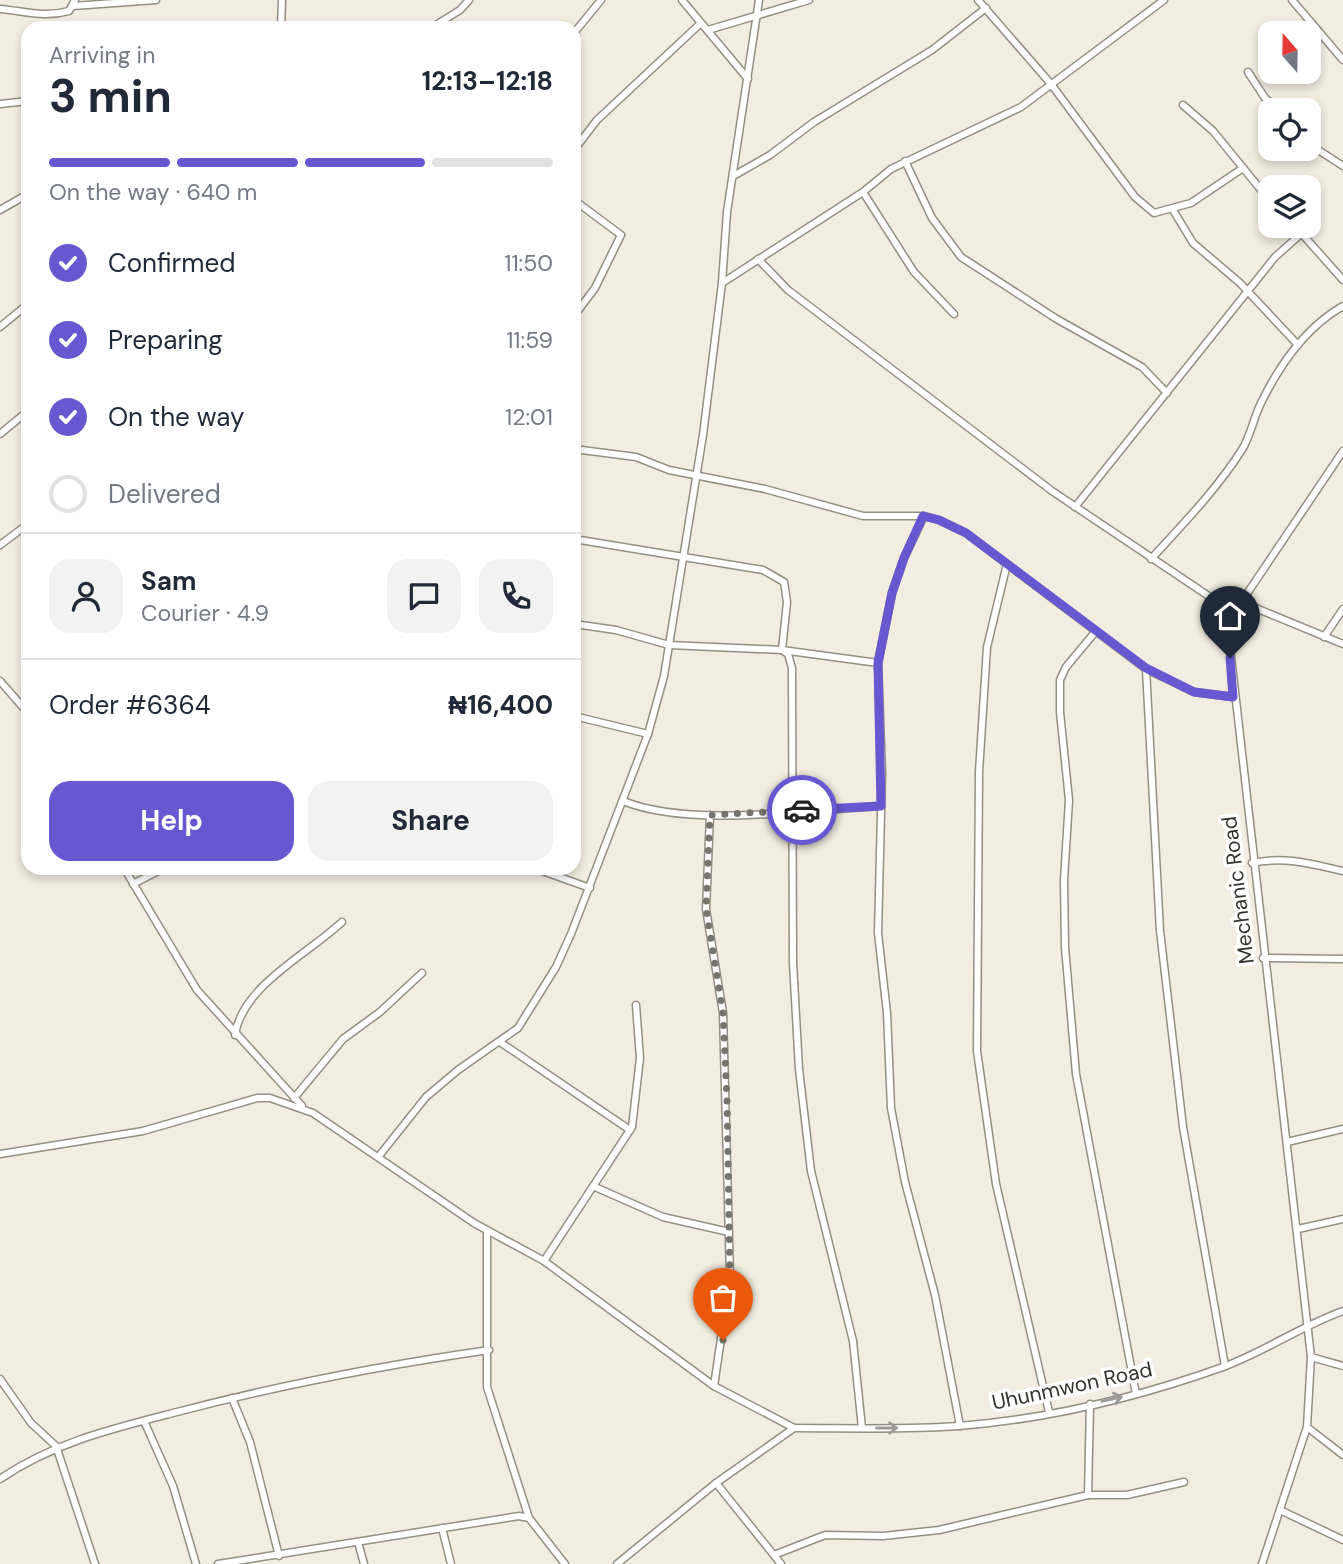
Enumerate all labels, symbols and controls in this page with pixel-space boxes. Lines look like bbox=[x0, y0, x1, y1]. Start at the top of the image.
north arrow bbox=[1258, 21, 1321, 84]
map controls bbox=[1258, 21, 1321, 238]
text: Arriving in bbox=[49, 40, 155, 70]
text: 12:13–12:18 bbox=[422, 64, 553, 98]
text: 3 min bbox=[49, 66, 172, 126]
button: locate bbox=[1258, 98, 1321, 161]
button: layers bbox=[1258, 175, 1321, 238]
text: On the way · 640 m bbox=[49, 177, 257, 207]
icon: check bbox=[49, 244, 87, 282]
text: Confirmed bbox=[108, 246, 235, 280]
text: 11:50 bbox=[504, 248, 553, 278]
icon: check bbox=[49, 321, 87, 359]
text: Preparing bbox=[108, 323, 223, 357]
text: 11:59 bbox=[506, 325, 553, 355]
icon: check bbox=[49, 398, 87, 436]
text: On the way bbox=[108, 400, 244, 434]
text: 12:01 bbox=[505, 402, 553, 432]
text: Delivered bbox=[108, 477, 221, 511]
button: person bbox=[49, 559, 123, 633]
button: chat bbox=[387, 559, 461, 633]
button: phone bbox=[479, 559, 553, 633]
text: Sam bbox=[141, 564, 196, 598]
pin bbox=[1200, 586, 1260, 658]
icon: home bbox=[1211, 597, 1249, 635]
text: Courier · 4.9 bbox=[141, 598, 269, 628]
text: Order #6364 bbox=[49, 688, 211, 722]
text: ₦16,400 bbox=[448, 688, 553, 722]
courier bbox=[767, 775, 837, 845]
button: Help bbox=[49, 781, 294, 861]
button: Share bbox=[308, 781, 553, 861]
icon: car bbox=[783, 791, 821, 829]
street label: Mechanic Road bbox=[1215, 815, 1261, 965]
pin bbox=[693, 1268, 753, 1340]
icon: bag bbox=[704, 1279, 742, 1317]
street label: Uhunmwon Road bbox=[989, 1355, 1155, 1417]
one-way arrow bbox=[1100, 1392, 1123, 1406]
one-way arrow bbox=[875, 1421, 898, 1435]

